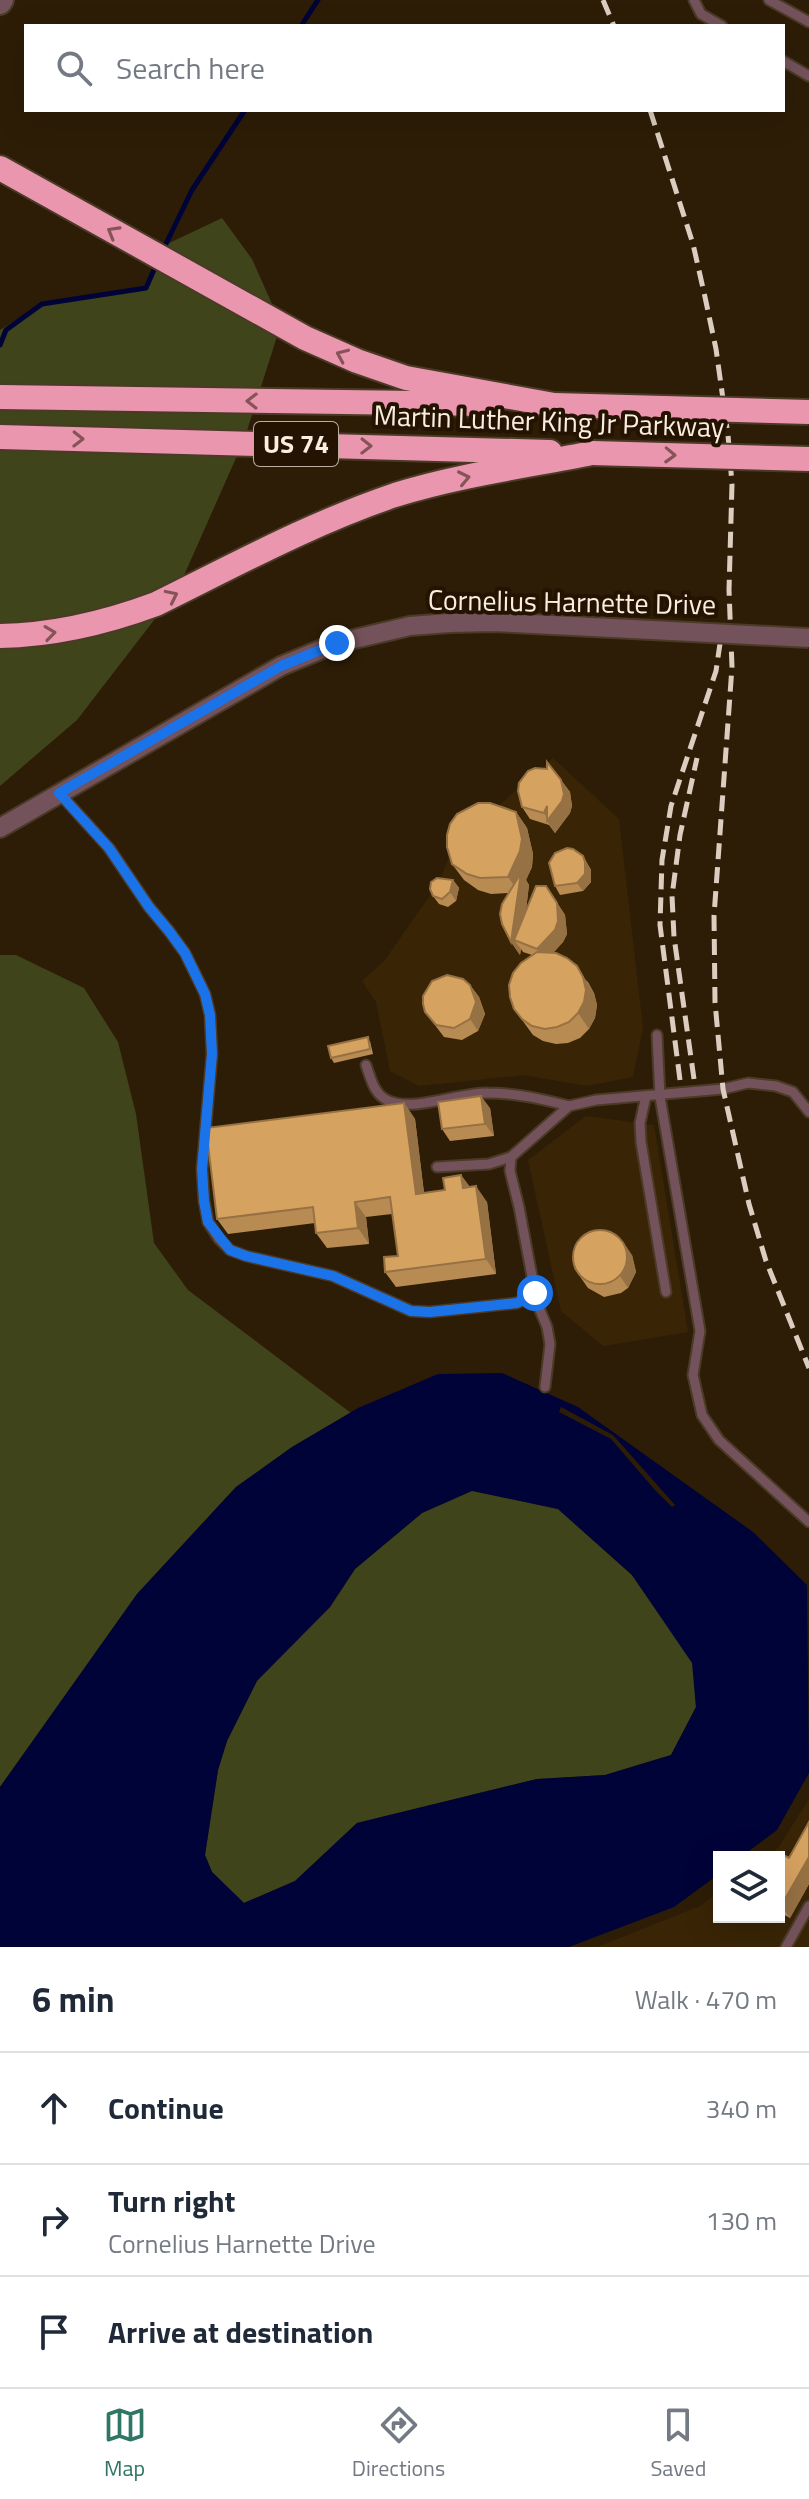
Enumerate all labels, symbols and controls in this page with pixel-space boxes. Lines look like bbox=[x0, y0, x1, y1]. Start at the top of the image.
search box bbox=[24, 24, 785, 112]
text: Search here bbox=[116, 45, 265, 91]
icon: search bbox=[52, 46, 96, 90]
one-way arrow bbox=[107, 226, 122, 242]
one-way arrow bbox=[336, 349, 350, 365]
one-way arrow bbox=[245, 392, 258, 410]
street label: Martin Luther King Jr Parkway bbox=[373, 393, 725, 448]
road number: US 74 bbox=[254, 422, 338, 466]
one-way arrow bbox=[72, 430, 85, 447]
one-way arrow bbox=[360, 437, 373, 455]
one-way arrow bbox=[664, 447, 677, 464]
one-way arrow bbox=[456, 470, 470, 487]
street label: Cornelius Harnette Drive bbox=[428, 577, 716, 626]
one-way arrow bbox=[163, 591, 178, 606]
one-way arrow bbox=[43, 625, 57, 642]
route end bbox=[319, 625, 355, 661]
route start bbox=[517, 1275, 553, 1311]
map controls bbox=[713, 1851, 785, 1923]
button: layers bbox=[713, 1851, 785, 1923]
text: 6 min bbox=[32, 1973, 115, 2025]
text: Walk · 470 m bbox=[635, 1980, 777, 2019]
text: Continue bbox=[108, 2085, 224, 2131]
icon: ahead bbox=[32, 2086, 76, 2130]
text: 340 m bbox=[706, 2089, 777, 2128]
text: Turn right bbox=[108, 2178, 236, 2224]
icon: right bbox=[32, 2198, 76, 2242]
text: 130 m bbox=[706, 2201, 777, 2240]
text: Cornelius Harnette Drive bbox=[108, 2224, 376, 2263]
text: Arrive at destination bbox=[108, 2309, 373, 2355]
icon: arrive bbox=[32, 2310, 76, 2354]
tab: Map bbox=[103, 2403, 147, 2485]
tab: Directions bbox=[352, 2403, 445, 2485]
tab: Saved bbox=[650, 2403, 706, 2485]

